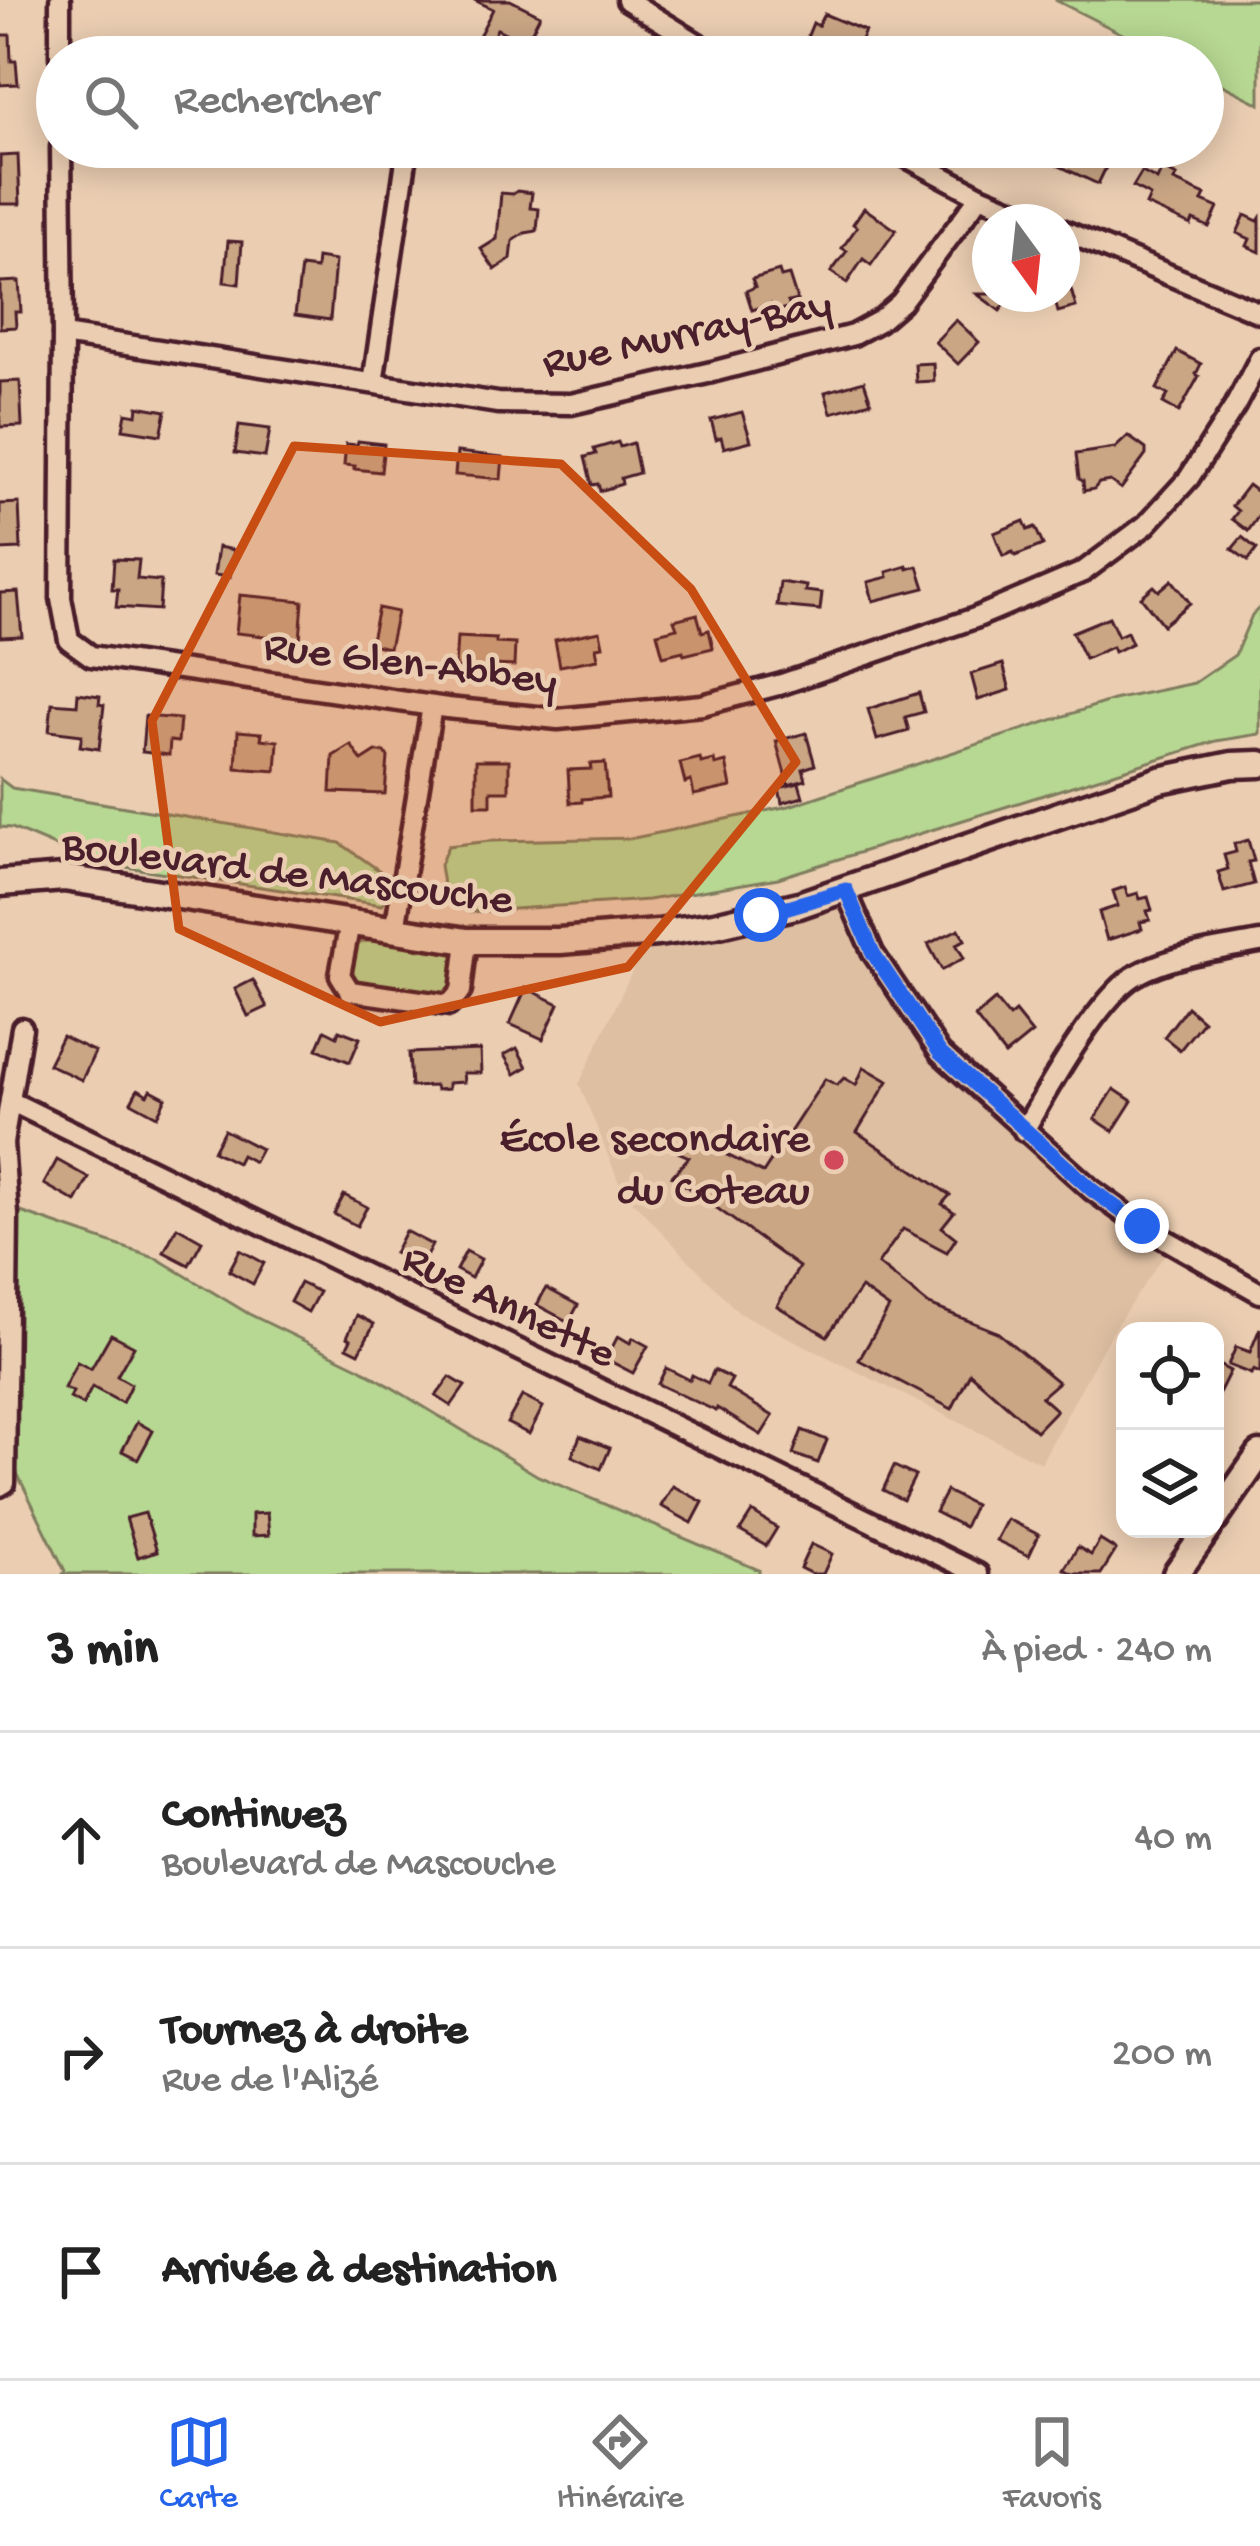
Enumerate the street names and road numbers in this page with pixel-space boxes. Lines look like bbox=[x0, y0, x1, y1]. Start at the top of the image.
street label: Rue Murray-Bay bbox=[538, 280, 837, 393]
street label: Rue Glen-Abbey bbox=[260, 622, 560, 711]
street label: Boulevard de Mascouche bbox=[58, 821, 516, 929]
street label: Rue Annette bbox=[392, 1234, 624, 1384]

